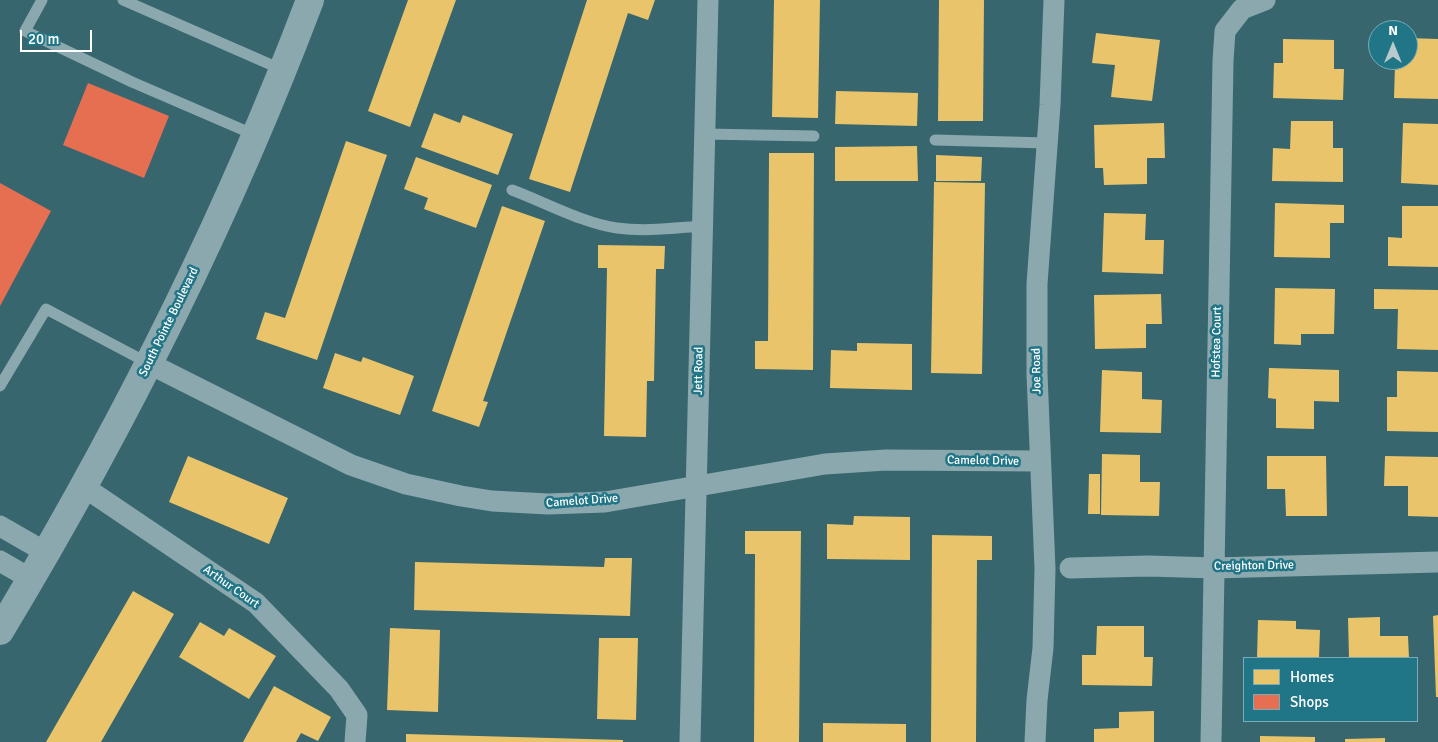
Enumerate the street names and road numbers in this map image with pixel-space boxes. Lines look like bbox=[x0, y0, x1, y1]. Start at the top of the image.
street label: South Pointe Boulevard bbox=[136, 265, 202, 379]
street label: Hofstea Court bbox=[1209, 306, 1225, 378]
street label: Jett Road bbox=[691, 347, 707, 395]
street label: Joe Road bbox=[1029, 348, 1045, 394]
street label: Camelot Drive bbox=[947, 453, 1019, 469]
street label: Camelot Drive bbox=[546, 491, 618, 511]
street label: Creighton Drive bbox=[1214, 558, 1294, 574]
street label: Arthur Court bbox=[200, 562, 262, 612]

